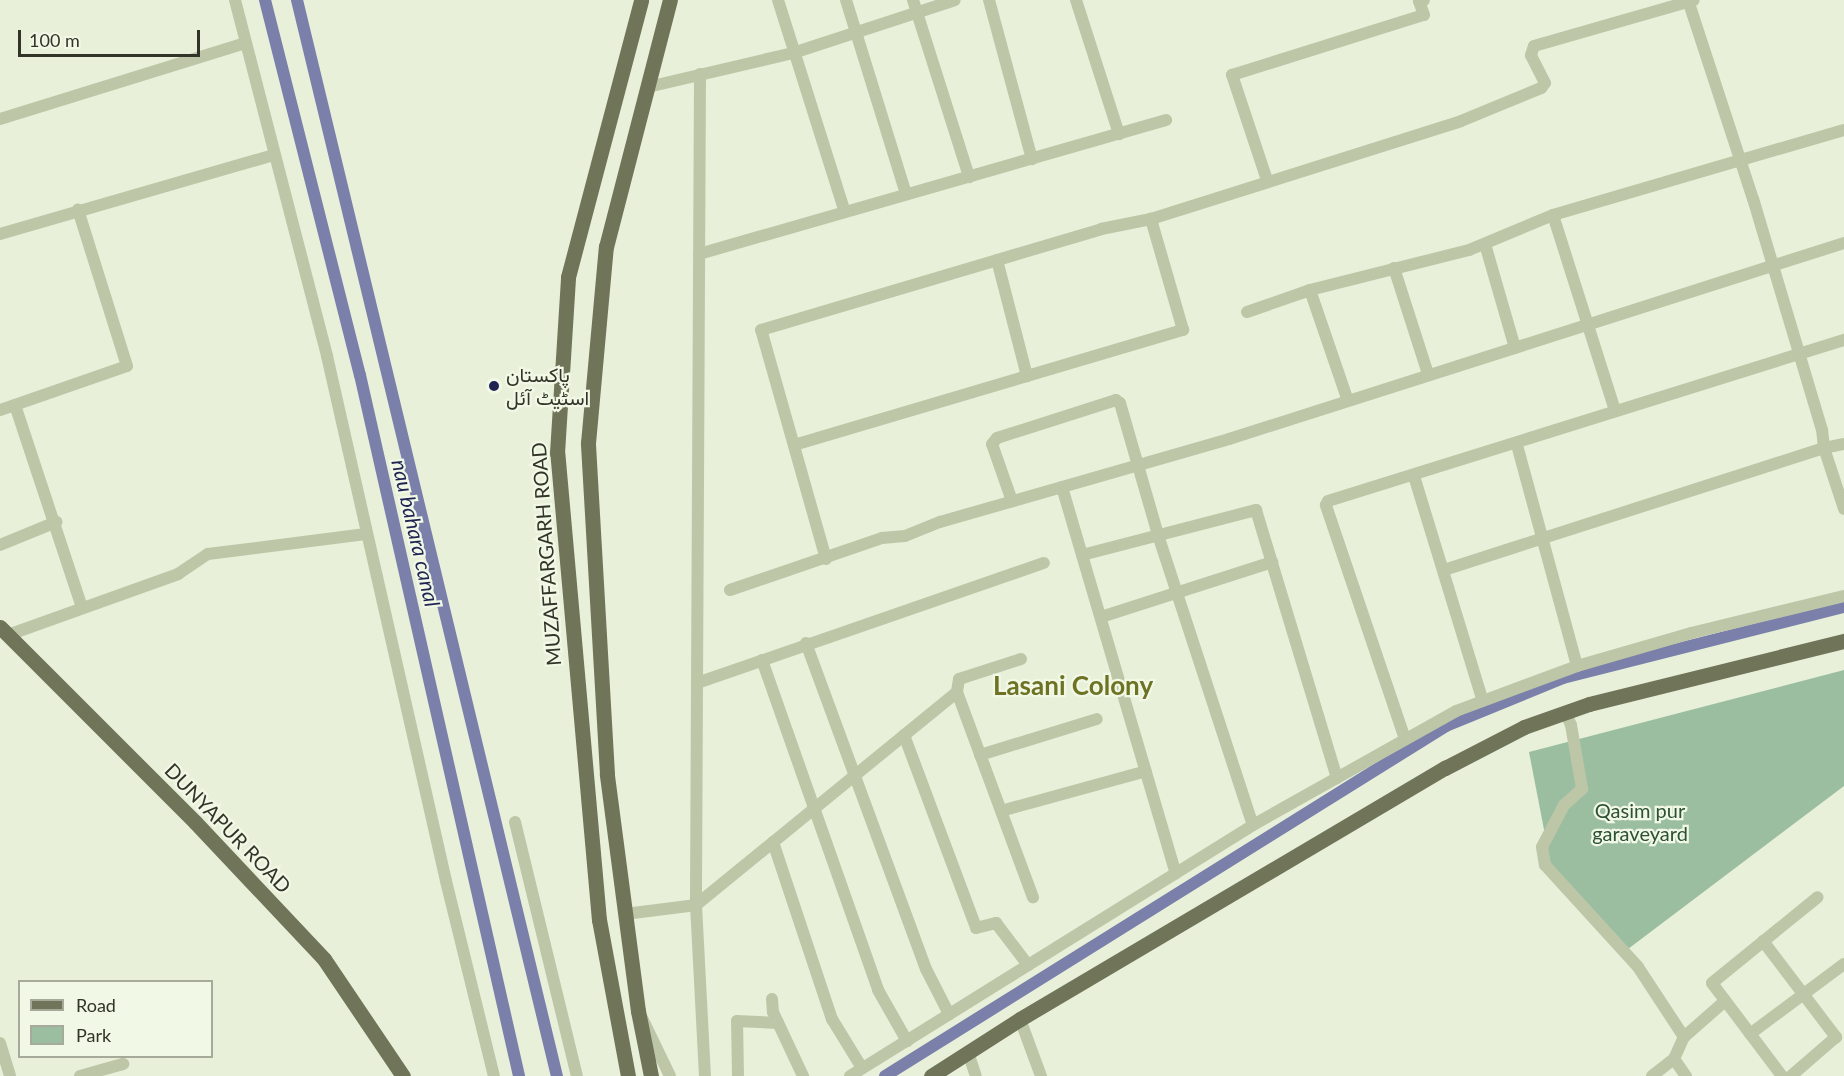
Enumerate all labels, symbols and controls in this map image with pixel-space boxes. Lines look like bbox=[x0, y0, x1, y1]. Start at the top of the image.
scale bar bbox=[21, 18, 202, 56]
text: 100 m bbox=[29, 29, 80, 51]
place label: پاکستان اسٹیٹ آئل bbox=[506, 362, 589, 409]
marker: پاکستان اسٹیٹ آئل bbox=[487, 379, 501, 393]
street label: MUZAFFARGARH ROAD bbox=[526, 441, 566, 667]
water label: nau bahara canal bbox=[387, 457, 445, 609]
district label: Lasani Colony bbox=[993, 670, 1153, 702]
street label: DUNYAPUR ROAD bbox=[160, 758, 296, 898]
park label: Qasim pur garaveyard bbox=[1592, 798, 1688, 845]
legend bbox=[18, 980, 213, 1058]
text: Road bbox=[76, 994, 116, 1016]
text: Park bbox=[76, 1024, 111, 1046]

